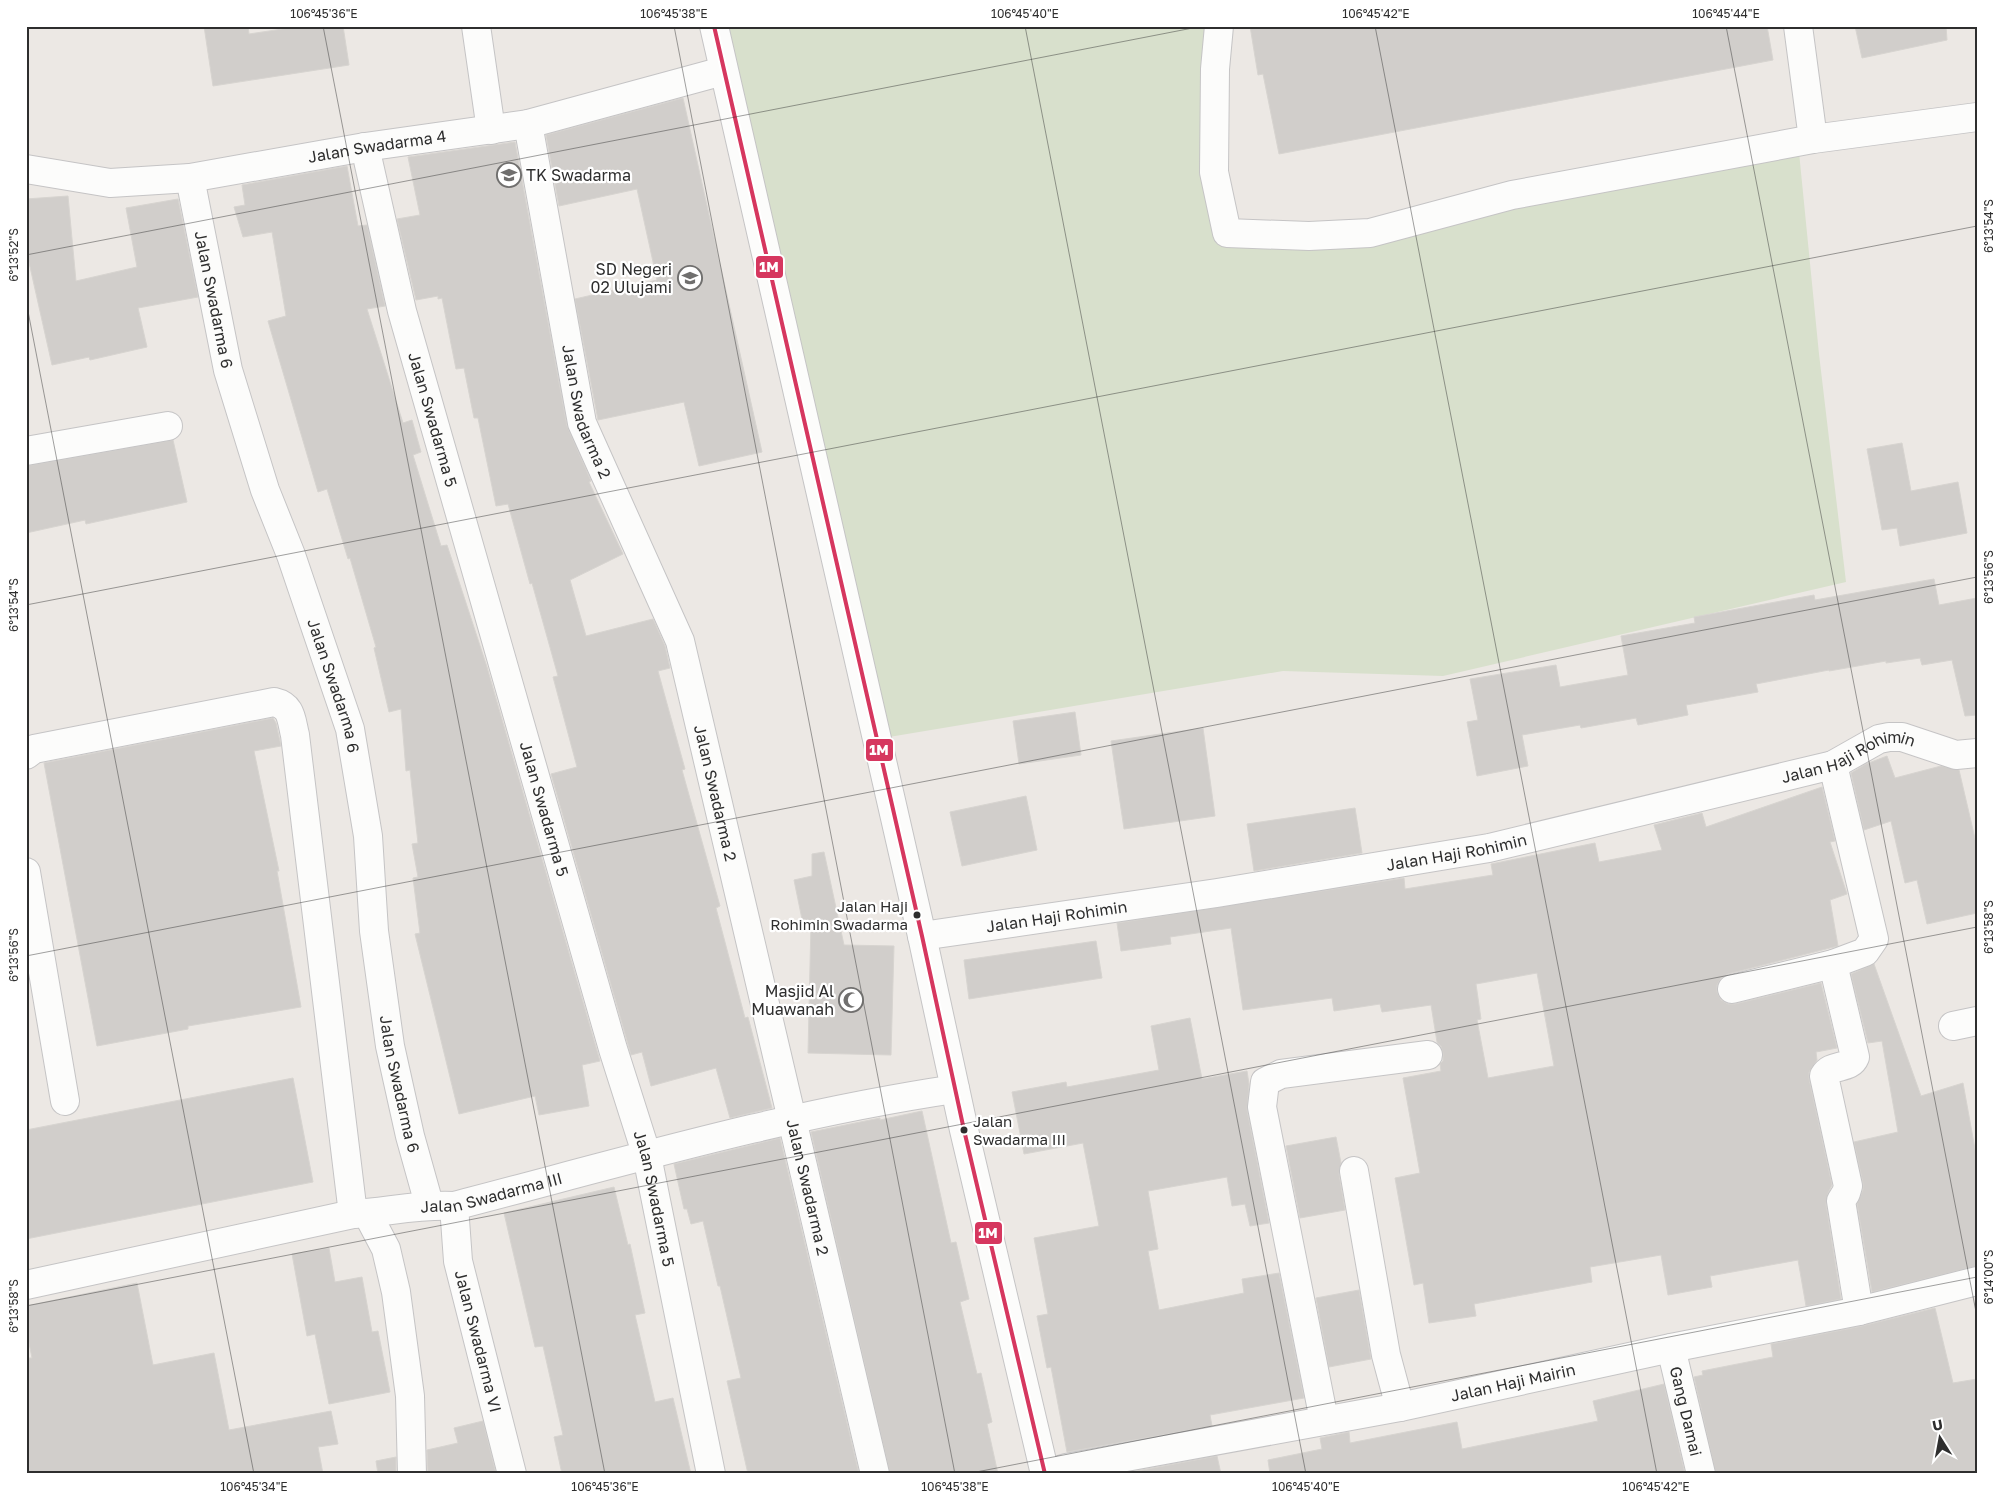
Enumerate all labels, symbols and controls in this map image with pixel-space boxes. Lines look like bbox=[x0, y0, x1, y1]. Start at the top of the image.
text: 106°45'36"E bbox=[290, 6, 358, 21]
text: 106°45'38"E bbox=[640, 6, 708, 21]
text: 106°45'40"E bbox=[991, 6, 1059, 21]
text: 106°45'42"E bbox=[1342, 6, 1410, 21]
text: 106°45'44"E bbox=[1692, 6, 1760, 21]
street label: Jalan Swadarma 4 bbox=[306, 126, 447, 167]
school or university icon: TK Swadarma bbox=[496, 162, 522, 188]
place label: TK Swadarma bbox=[526, 165, 631, 185]
text: 6°13'54"S bbox=[1981, 199, 1996, 253]
text: 6°13'52"S bbox=[6, 228, 21, 282]
street label: Jalan Swadarma 6 bbox=[191, 229, 237, 370]
line badge: 1M bbox=[755, 255, 784, 279]
text: 1M bbox=[759, 258, 779, 275]
place label: SD Negeri 02 Ulujami bbox=[591, 259, 672, 297]
school or university icon: SD Negeri 02 Ulujami bbox=[677, 265, 703, 291]
street label: Jalan Swadarma 2 bbox=[558, 343, 616, 482]
street label: Jalan Swadarma 5 bbox=[404, 350, 462, 489]
text: 6°13'56"S bbox=[1981, 550, 1996, 604]
text: 6°13'54"S bbox=[6, 578, 21, 632]
street label: Jalan Swadarma 6 bbox=[303, 616, 364, 754]
street label: Jalan Swadarma 2 bbox=[690, 723, 741, 863]
street label: Jalan Haji Rohimin bbox=[1779, 727, 1918, 787]
line badge: 1M bbox=[865, 738, 894, 762]
street label: Jalan Swadarma 5 bbox=[516, 739, 573, 879]
text: 1M bbox=[869, 741, 889, 758]
street label: Jalan Haji Rohimin bbox=[1385, 829, 1529, 875]
street label: Jalan Haji Rohimin bbox=[985, 896, 1129, 937]
place label: Jalan Haji Rohimin Swadarma bbox=[770, 897, 908, 933]
text: 6°13'58"S bbox=[1981, 900, 1996, 954]
marker: Jalan Haji Rohimin Swadarma bbox=[912, 910, 922, 920]
text: 6°13'56"S bbox=[6, 928, 21, 982]
place label: Masjid Al Muawanah bbox=[751, 981, 834, 1019]
mosque icon: Masjid Al Muawanah bbox=[838, 987, 864, 1013]
street label: Jalan Swadarma 6 bbox=[376, 1014, 424, 1155]
place label: Jalan Swadarma III bbox=[973, 1112, 1066, 1148]
street label: Jalan Swadarma 2 bbox=[782, 1117, 834, 1258]
marker: Jalan Swadarma III bbox=[959, 1125, 969, 1135]
street label: Jalan Swadarma 5 bbox=[629, 1128, 679, 1268]
street label: Jalan Swadarma III bbox=[420, 1168, 564, 1217]
line badge: 1M bbox=[974, 1221, 1003, 1245]
text: 1M bbox=[978, 1224, 998, 1241]
text: 6°14'00"S bbox=[1981, 1249, 1996, 1304]
street label: Jalan Swadarma VI bbox=[451, 1268, 506, 1414]
text: 6°13'58"S bbox=[6, 1279, 21, 1333]
street label: Jalan Haji Mairin bbox=[1449, 1359, 1577, 1406]
street label: Gang Damai bbox=[1666, 1364, 1706, 1458]
north arrow bbox=[1916, 1412, 1966, 1462]
text: U bbox=[1931, 1415, 1944, 1434]
text: 106°45'34"E bbox=[220, 1479, 288, 1494]
text: 106°45'36"E bbox=[571, 1479, 639, 1494]
text: 106°45'38"E bbox=[921, 1479, 989, 1494]
text: 106°45'40"E bbox=[1272, 1479, 1340, 1494]
text: 106°45'42"E bbox=[1622, 1479, 1690, 1494]

